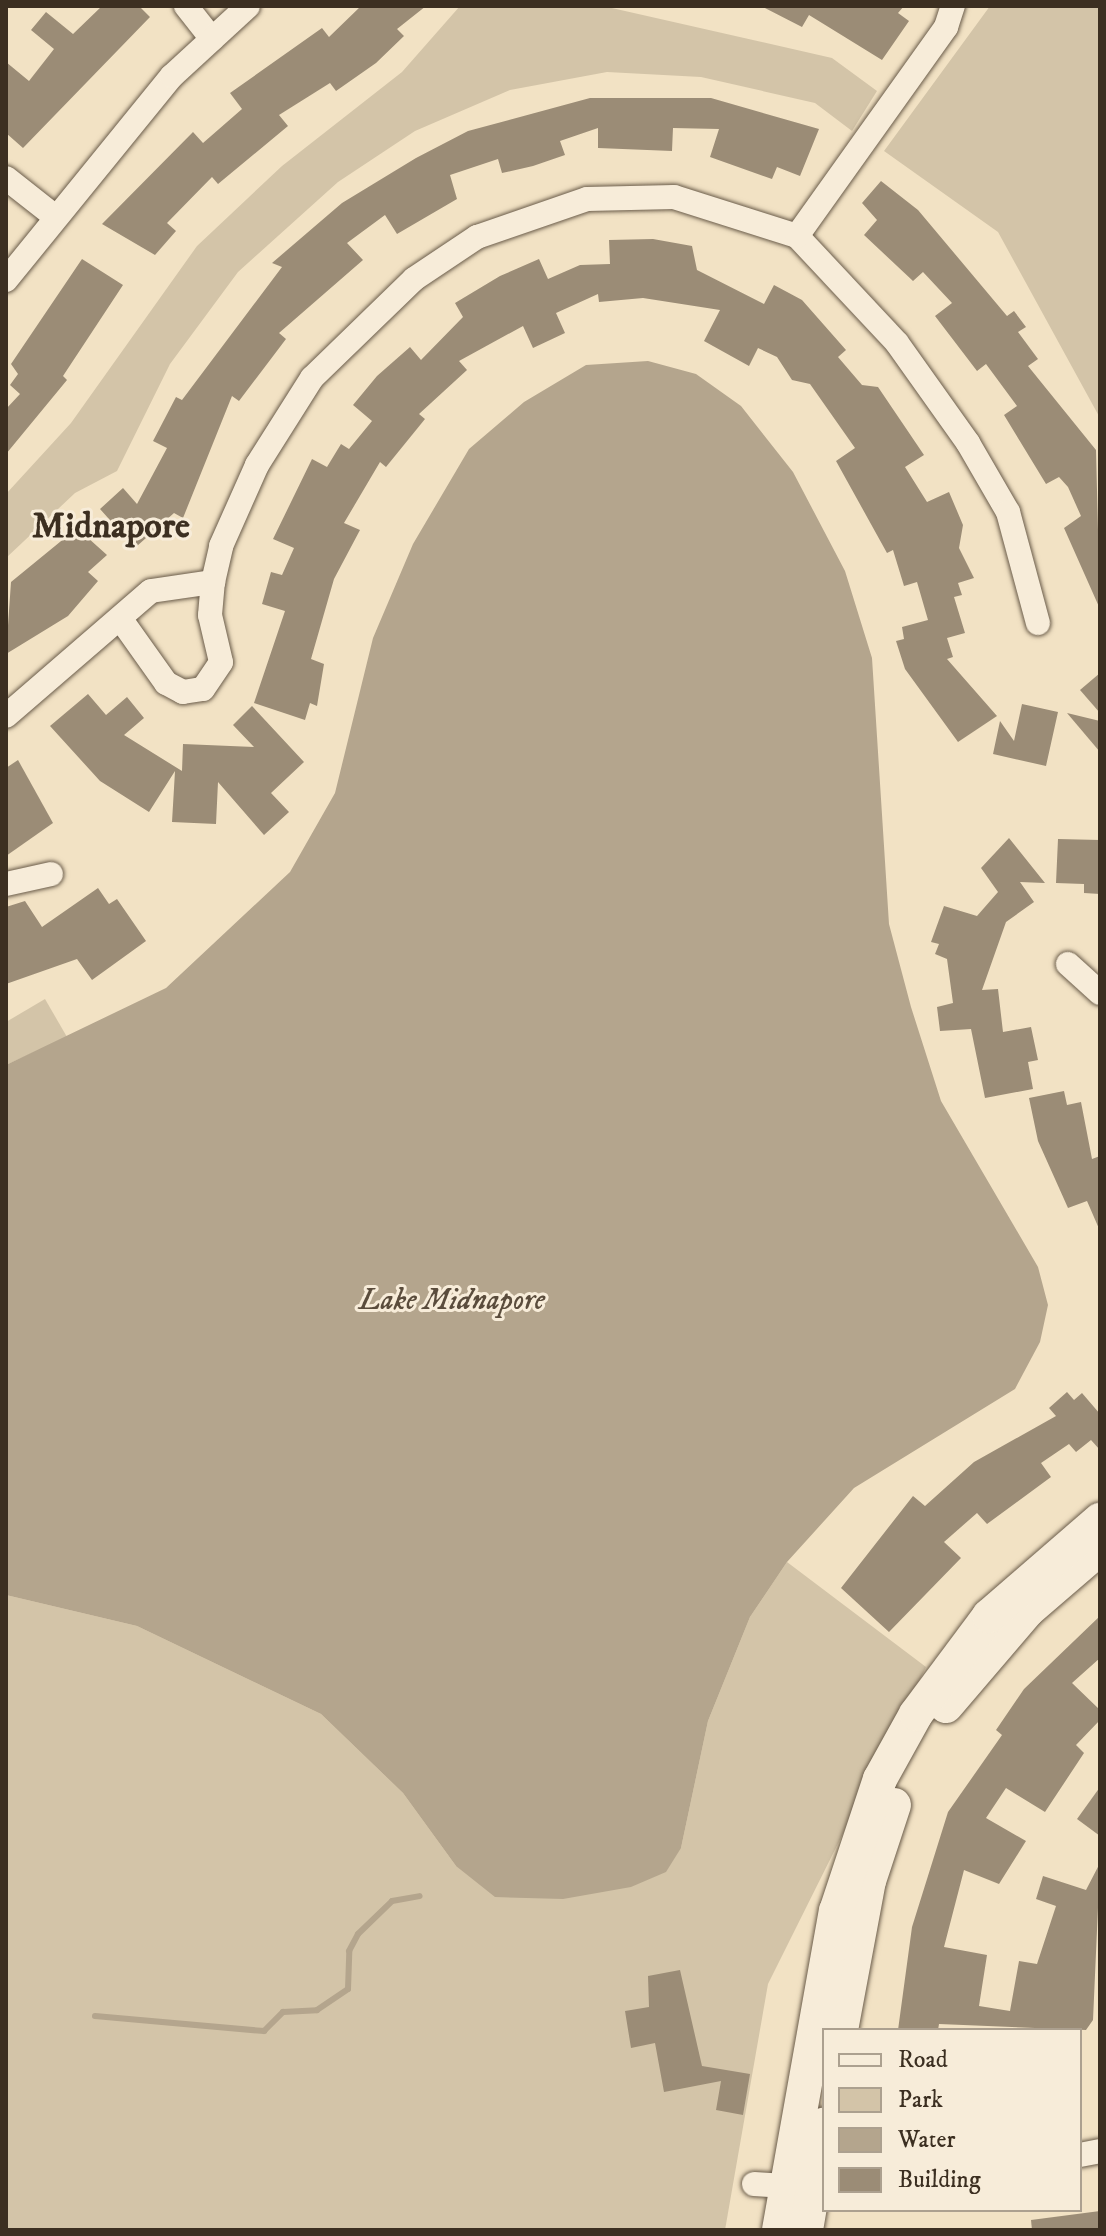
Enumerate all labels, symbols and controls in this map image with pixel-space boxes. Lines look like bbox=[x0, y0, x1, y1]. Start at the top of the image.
district label: Midnapore bbox=[32, 505, 190, 549]
water label: Lake Midnapore bbox=[359, 1283, 545, 1319]
legend bbox=[822, 2028, 1082, 2212]
text: Road bbox=[898, 2045, 948, 2075]
text: Park bbox=[898, 2085, 943, 2115]
text: Water bbox=[898, 2125, 955, 2155]
text: Building bbox=[898, 2165, 981, 2195]

